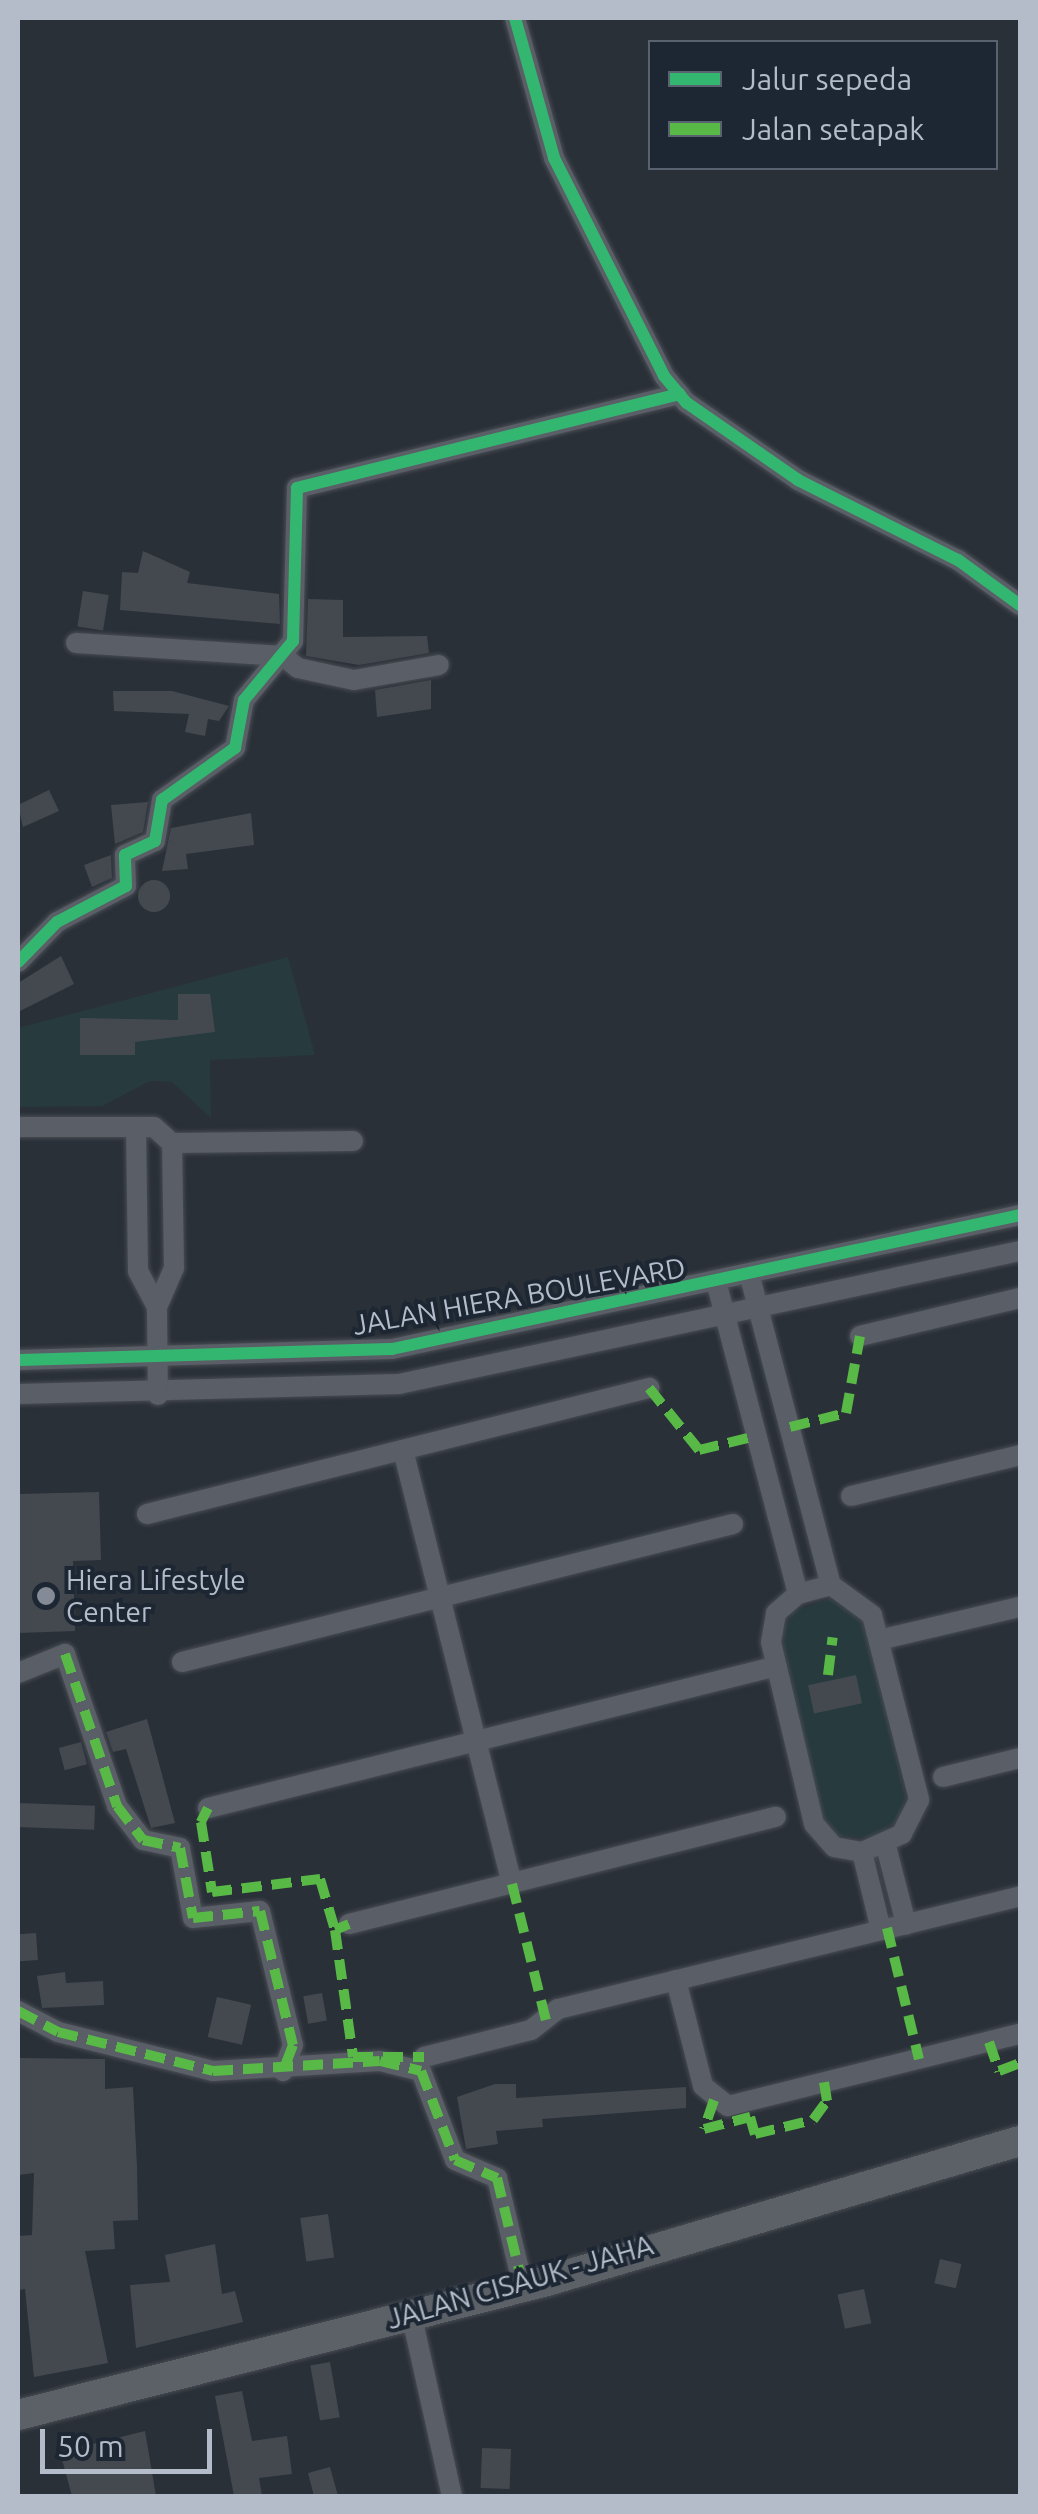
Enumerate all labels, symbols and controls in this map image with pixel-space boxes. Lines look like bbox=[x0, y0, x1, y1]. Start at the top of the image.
legend bbox=[648, 40, 998, 170]
text: Jalur sepeda bbox=[742, 62, 912, 96]
text: Jalan setapak bbox=[742, 112, 924, 146]
street label: JALAN HIERA BOULEVARD bbox=[350, 1250, 688, 1342]
place label: Hiera Lifestyle Center bbox=[66, 1563, 246, 1629]
marker: Hiera Lifestyle Center bbox=[35, 1585, 57, 1607]
street label: JALAN CISAUK - JAHA bbox=[383, 2228, 657, 2336]
scale bar bbox=[45, 2409, 218, 2471]
text: 50 m bbox=[57, 2429, 124, 2463]

